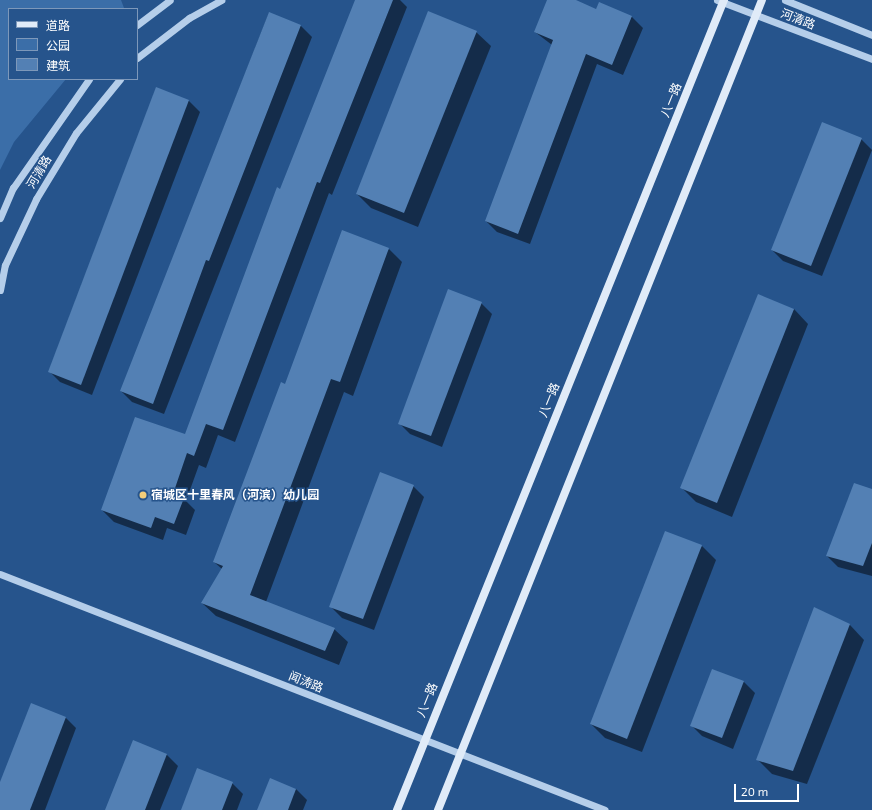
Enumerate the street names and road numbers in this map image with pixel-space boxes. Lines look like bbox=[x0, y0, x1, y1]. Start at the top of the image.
street label: 河清路 bbox=[779, 6, 817, 32]
street label: 八一路 bbox=[658, 81, 684, 119]
street label: 河清路 bbox=[24, 153, 54, 191]
street label: 八一路 bbox=[536, 381, 562, 419]
street label: 闻涛路 bbox=[287, 669, 325, 695]
street label: 八一路 bbox=[414, 681, 440, 719]

